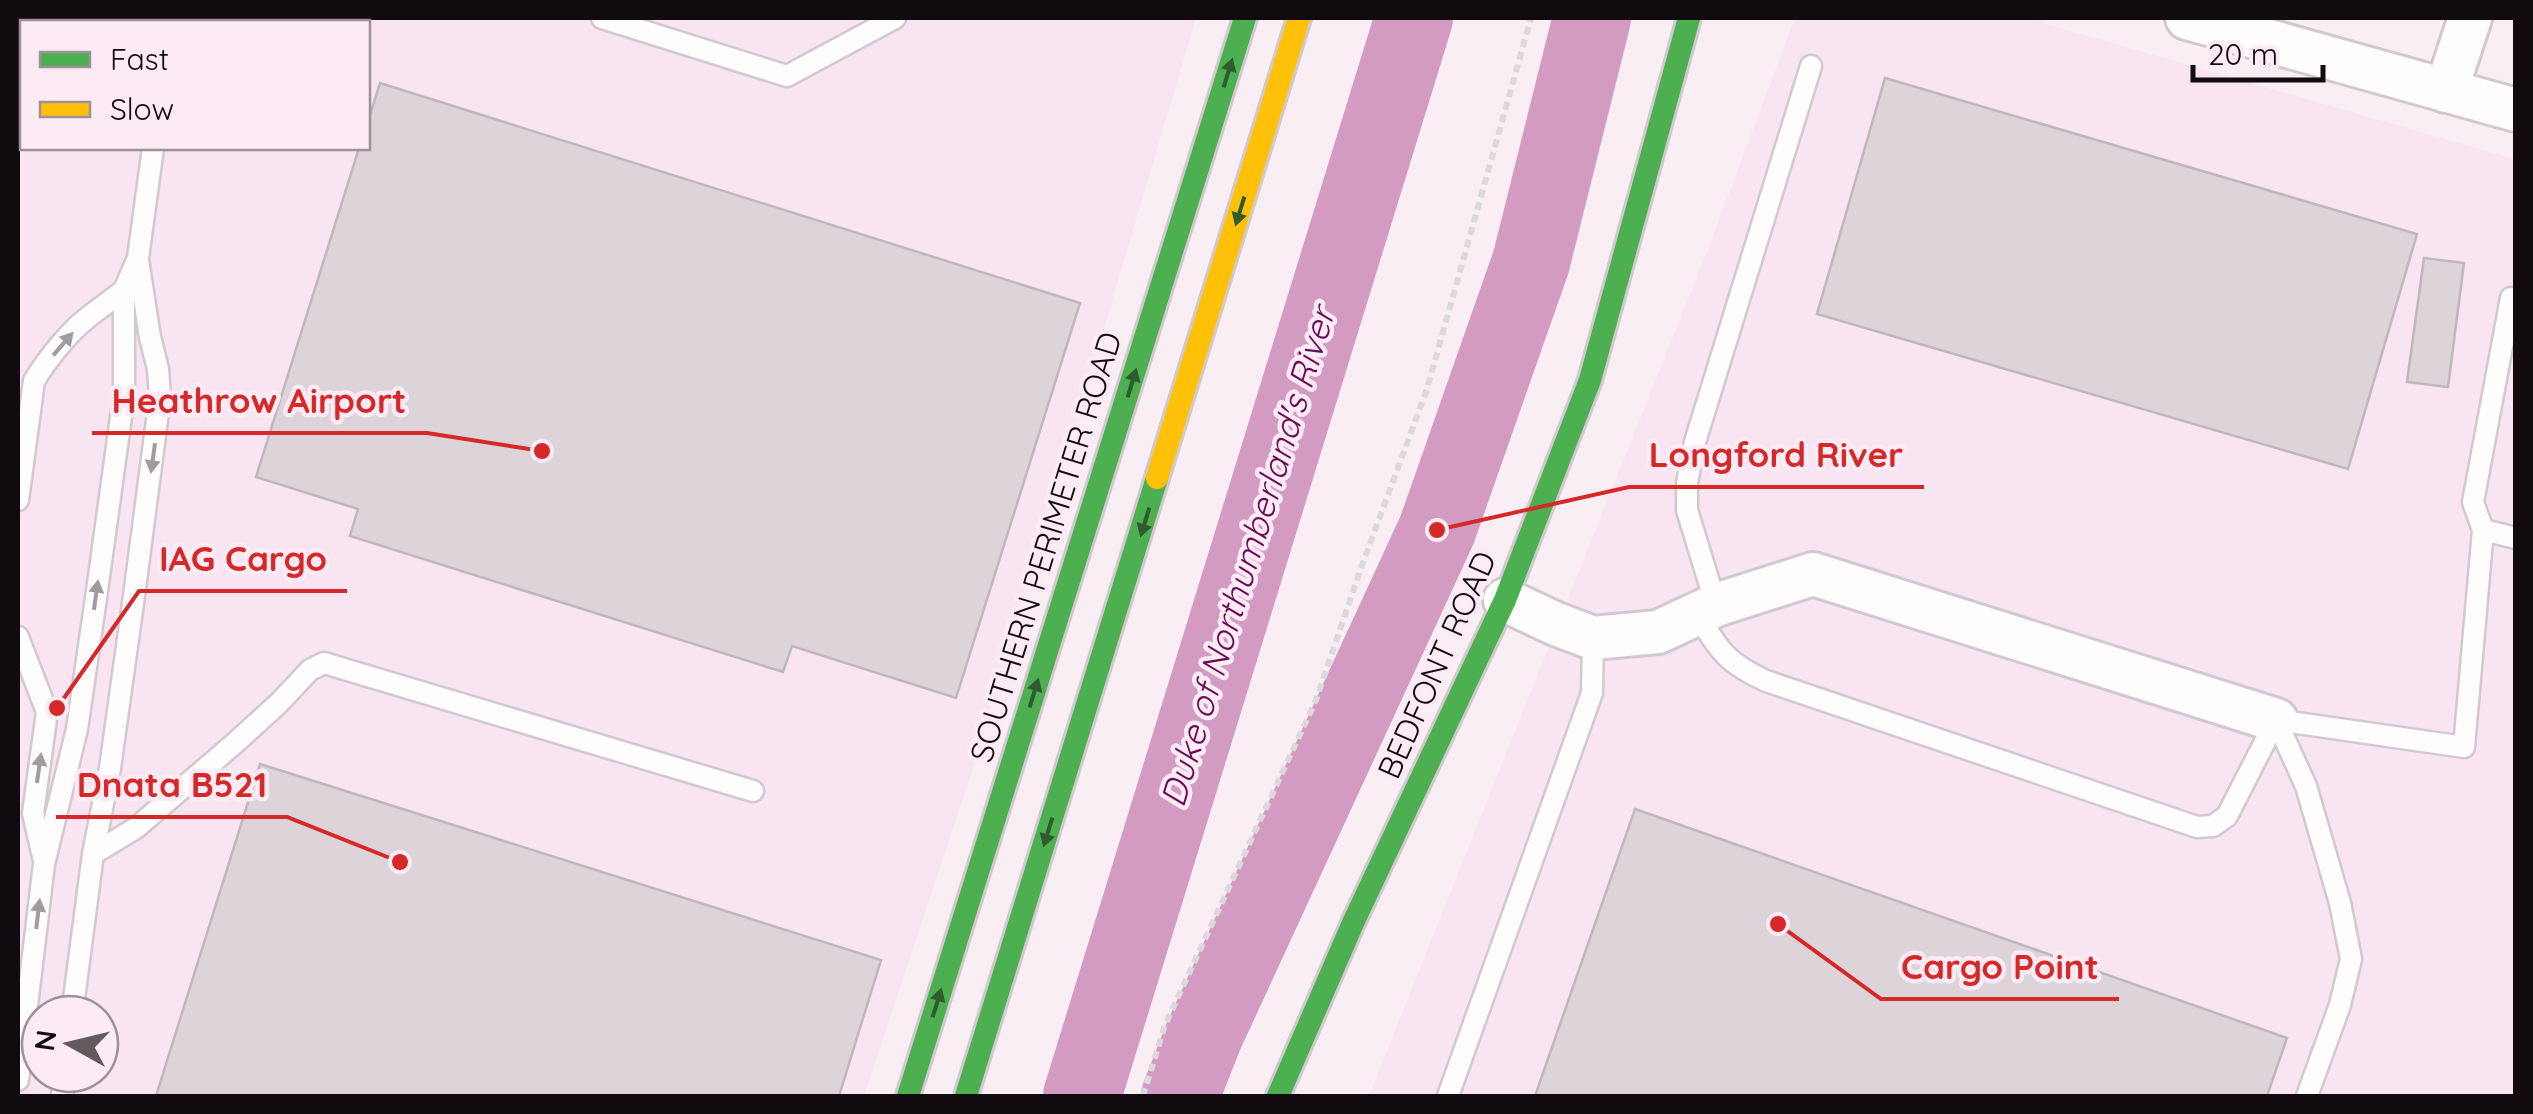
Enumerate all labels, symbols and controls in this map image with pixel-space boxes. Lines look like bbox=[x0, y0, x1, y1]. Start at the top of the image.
legend bbox=[20, 20, 370, 150]
scale bar bbox=[2193, 20, 2323, 82]
text: 20 m bbox=[2208, 35, 2278, 73]
text: Fast bbox=[110, 40, 169, 78]
one-way arrow bbox=[1222, 58, 1237, 88]
text: Slow bbox=[110, 90, 174, 128]
one-way arrow bbox=[1232, 196, 1247, 227]
water label: Duke of Northumberland's River bbox=[1150, 297, 1345, 812]
street label: SOUTHERN PERIMETER ROAD bbox=[960, 327, 1130, 767]
one-way arrow bbox=[51, 332, 73, 357]
callout: Heathrow Airport bbox=[92, 368, 427, 433]
one-way arrow bbox=[1125, 368, 1140, 398]
text: Heathrow Airport bbox=[112, 378, 406, 422]
callout: Longford River bbox=[1629, 422, 1924, 487]
text: Longford River bbox=[1649, 432, 1903, 476]
one-way arrow bbox=[144, 443, 160, 475]
one-way arrow bbox=[1136, 507, 1151, 537]
callout: IAG Cargo bbox=[139, 526, 347, 591]
text: IAG Cargo bbox=[159, 536, 327, 580]
street label: BEDFONT ROAD bbox=[1368, 545, 1504, 785]
one-way arrow bbox=[89, 579, 105, 610]
one-way arrow bbox=[1028, 678, 1043, 708]
one-way arrow bbox=[32, 751, 48, 783]
callout: Dnata B521 bbox=[56, 752, 287, 817]
text: Dnata B521 bbox=[77, 762, 267, 806]
one-way arrow bbox=[1040, 817, 1055, 848]
one-way arrow bbox=[30, 898, 46, 930]
callout: Cargo Point bbox=[1881, 934, 2119, 999]
text: Cargo Point bbox=[1901, 944, 2099, 988]
one-way arrow bbox=[931, 988, 946, 1018]
north arrow bbox=[20, 994, 120, 1094]
text: N bbox=[26, 1028, 64, 1053]

